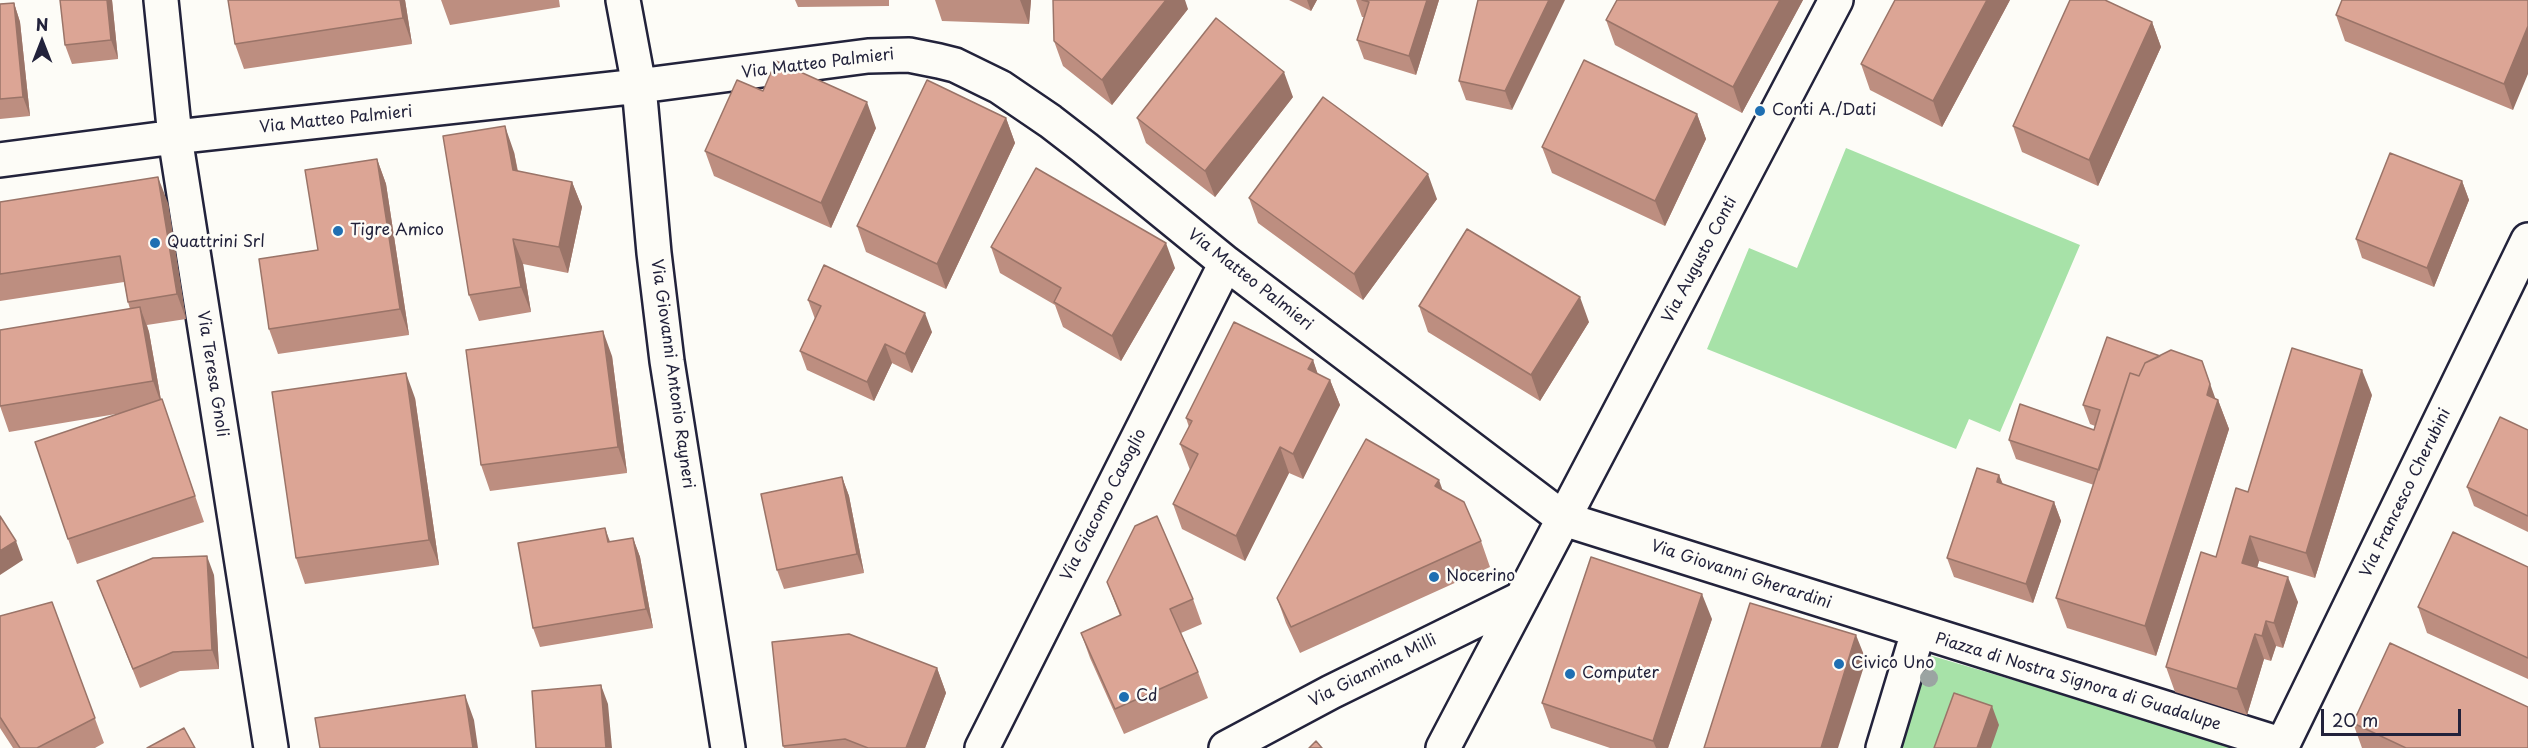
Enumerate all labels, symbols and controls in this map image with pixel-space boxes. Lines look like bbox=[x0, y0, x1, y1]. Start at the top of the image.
north arrow bbox=[12, 12, 72, 72]
text: N bbox=[36, 12, 48, 36]
street label: Via Matteo Palmieri bbox=[741, 45, 895, 83]
place label: Conti A./Dati bbox=[1772, 101, 1876, 121]
street label: Via Matteo Palmieri bbox=[259, 102, 413, 138]
marker: Conti A./Dati bbox=[1753, 104, 1767, 118]
street label: Via Augusto Conti bbox=[1659, 194, 1741, 326]
place label: Tigre Amico bbox=[350, 221, 444, 241]
marker: Tigre Amico bbox=[331, 224, 345, 238]
street label: Via Matteo Palmieri bbox=[1184, 225, 1316, 335]
place label: Quattrini Srl bbox=[167, 233, 265, 253]
marker: Quattrini Srl bbox=[148, 236, 162, 250]
street label: Via Giovanni Antonio Rayneri bbox=[646, 258, 698, 490]
street label: Via Teresa Gnoli bbox=[193, 310, 231, 438]
street label: Via Francesco Cherubini bbox=[2357, 405, 2455, 581]
street label: Via Giacomo Casoglio bbox=[1057, 426, 1151, 584]
street label: Via Giovanni Gherardini bbox=[1648, 537, 1834, 613]
place label: Nocerino bbox=[1446, 567, 1515, 587]
marker: Nocerino bbox=[1427, 570, 1441, 584]
street label: Piazza di Nostra Signora di Guadalupe bbox=[1933, 629, 2223, 735]
street label: Via Giannina Milli bbox=[1306, 631, 1440, 711]
place label: Civico Uno bbox=[1851, 654, 1934, 674]
marker: Civico Uno bbox=[1832, 657, 1846, 671]
place label: Computer bbox=[1582, 664, 1659, 684]
marker: Computer bbox=[1563, 667, 1577, 681]
place label: Cd bbox=[1136, 687, 1157, 707]
marker: Cd bbox=[1117, 690, 1131, 704]
scale bar bbox=[2324, 697, 2464, 735]
text: 20 m bbox=[2332, 706, 2378, 733]

